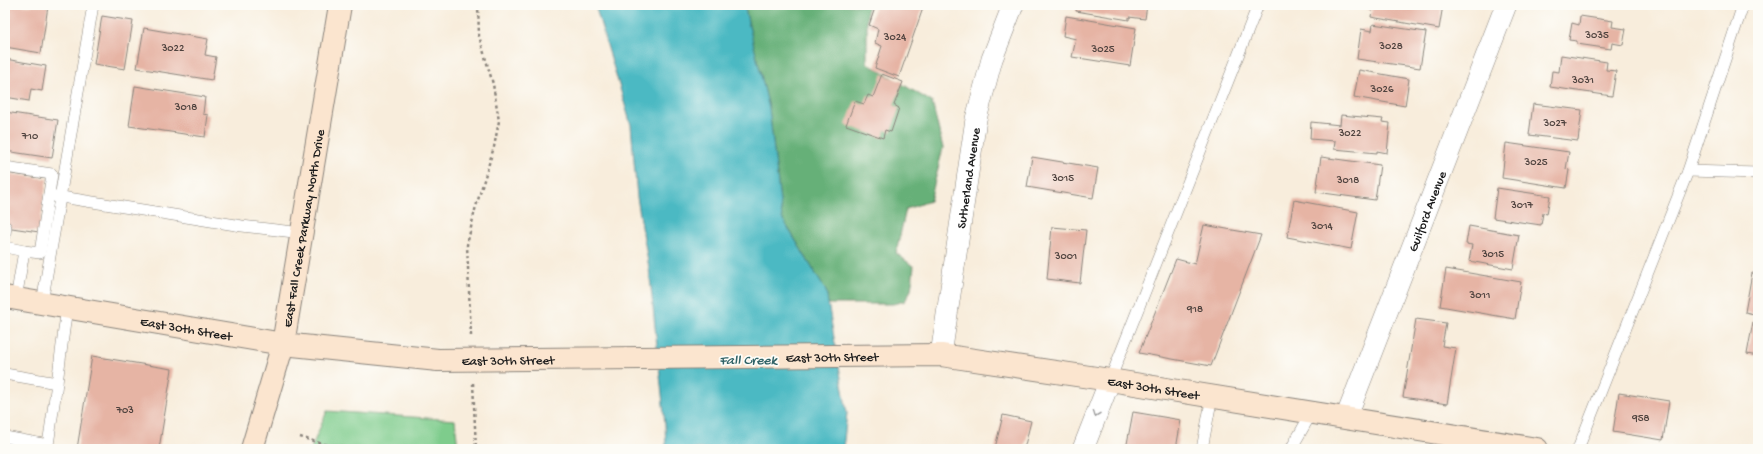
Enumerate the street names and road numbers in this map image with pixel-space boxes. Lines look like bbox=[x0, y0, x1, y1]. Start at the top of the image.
street label: Sutherland Avenue bbox=[955, 127, 985, 230]
street label: East Fall Creek Parkway North Drive bbox=[281, 128, 329, 329]
street label: Guilford Avenue bbox=[1406, 169, 1451, 254]
street label: East 30th Street bbox=[139, 315, 235, 346]
street label: East 30th Street bbox=[786, 351, 880, 367]
street label: East 30th Street bbox=[462, 354, 556, 370]
street label: East 30th Street bbox=[1106, 375, 1202, 405]

